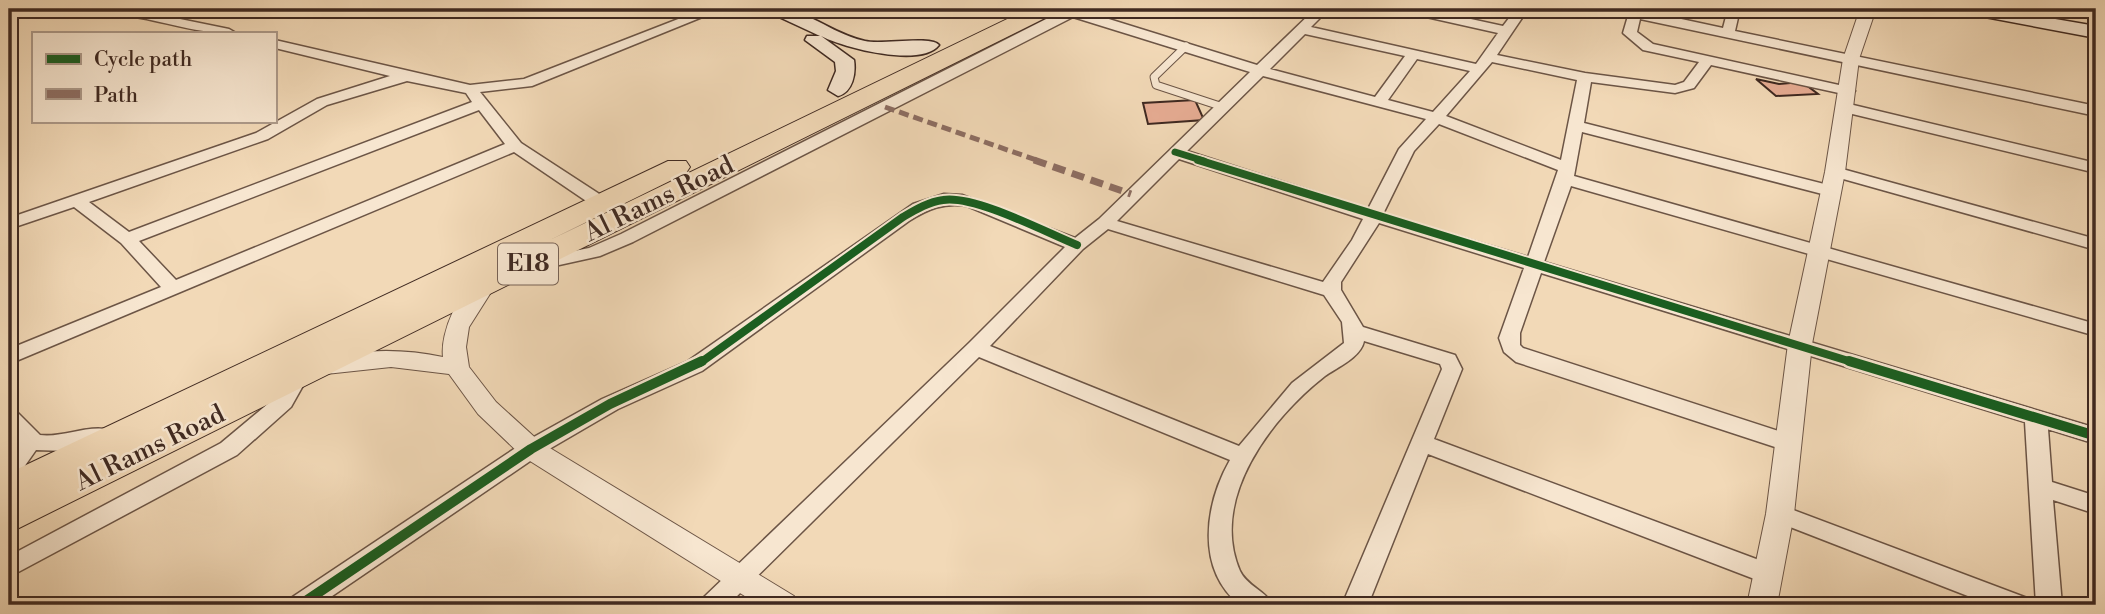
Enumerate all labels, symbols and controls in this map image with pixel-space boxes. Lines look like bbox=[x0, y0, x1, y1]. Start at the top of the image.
legend bbox=[32, 32, 276, 122]
text: Cycle path bbox=[94, 47, 193, 73]
text: Path bbox=[94, 83, 139, 109]
street label: Al Rams Road bbox=[578, 149, 739, 249]
road number: E18 bbox=[498, 244, 558, 284]
street label: Al Rams Road bbox=[69, 398, 230, 498]

